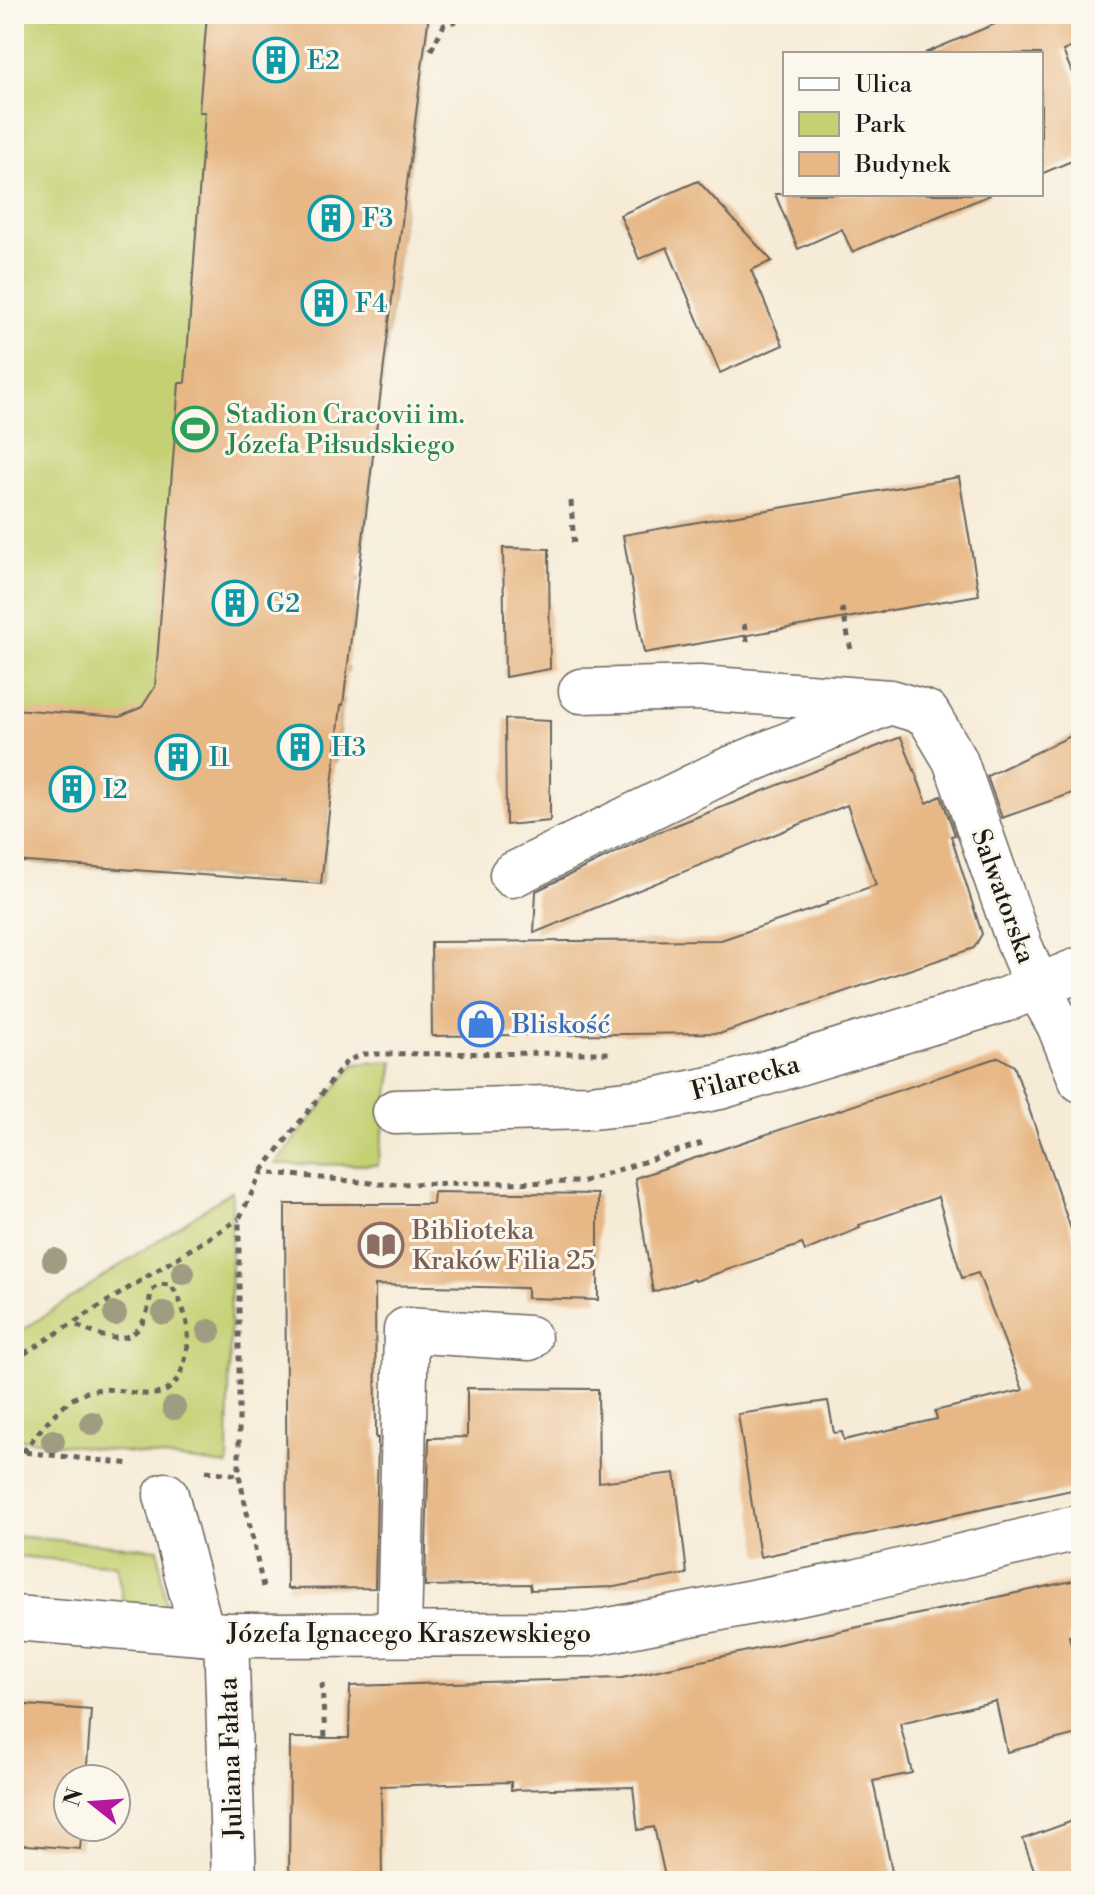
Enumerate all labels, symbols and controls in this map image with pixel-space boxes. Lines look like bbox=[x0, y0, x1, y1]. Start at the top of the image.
building icon: E2 bbox=[252, 36, 300, 84]
place label: E2 bbox=[307, 45, 340, 77]
legend bbox=[783, 52, 1043, 196]
text: Ulica bbox=[855, 70, 913, 100]
text: Park bbox=[855, 110, 906, 140]
text: Budynek bbox=[854, 150, 952, 180]
building icon: F3 bbox=[307, 194, 355, 242]
place label: F3 bbox=[362, 203, 393, 235]
building icon: F4 bbox=[300, 279, 348, 327]
place label: F4 bbox=[355, 288, 388, 320]
place label: Stadion Cracovii im. Józefa Piłsudskiego bbox=[225, 399, 465, 461]
sports icon: Stadion Cracovii im. Józefa Piłsudskiego bbox=[171, 405, 219, 453]
building icon: G2 bbox=[211, 579, 259, 627]
place label: G2 bbox=[266, 588, 300, 620]
building icon: H3 bbox=[276, 723, 324, 771]
place label: H3 bbox=[331, 732, 366, 764]
building icon: I1 bbox=[154, 733, 202, 781]
place label: I1 bbox=[209, 742, 230, 774]
building icon: I2 bbox=[48, 765, 96, 813]
place label: I2 bbox=[103, 774, 128, 806]
street label: Salwatorska bbox=[964, 825, 1042, 969]
shop icon: Bliskość bbox=[457, 1000, 505, 1048]
place label: Bliskość bbox=[511, 1009, 610, 1041]
street label: Filarecka bbox=[687, 1048, 804, 1108]
place label: Biblioteka Kraków Filia 25 bbox=[411, 1215, 595, 1277]
library icon: Biblioteka Kraków Filia 25 bbox=[357, 1221, 405, 1269]
street label: Józefa Ignacego Kraszewskiego bbox=[226, 1618, 591, 1650]
street label: Juliana Fałata bbox=[212, 1676, 250, 1840]
north arrow bbox=[52, 1763, 132, 1843]
text: N bbox=[59, 1785, 90, 1810]

